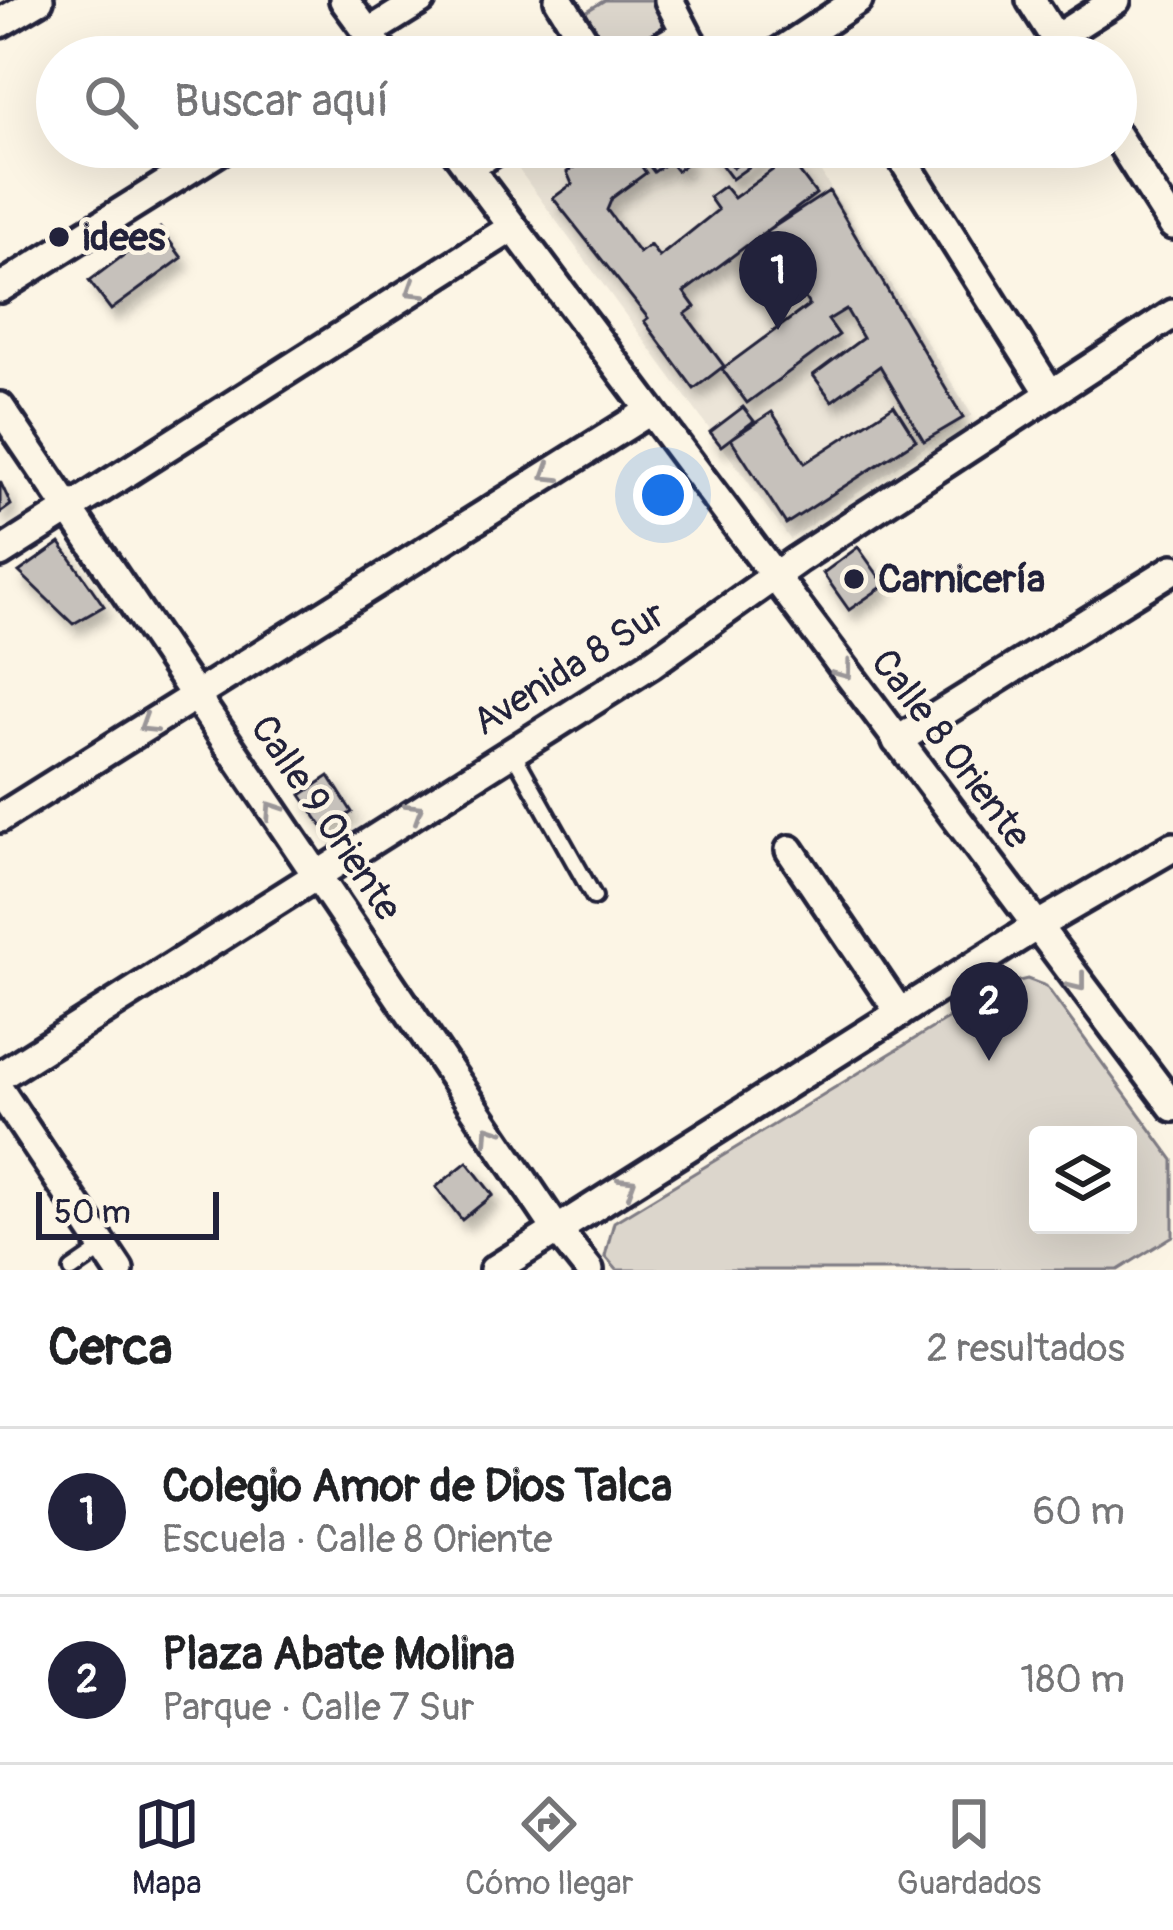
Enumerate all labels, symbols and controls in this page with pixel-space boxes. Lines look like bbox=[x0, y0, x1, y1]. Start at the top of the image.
search box bbox=[36, 36, 1137, 168]
icon: search bbox=[78, 69, 144, 135]
text: Buscar aquí bbox=[174, 74, 389, 130]
place label: idees bbox=[83, 213, 166, 262]
marker: idees bbox=[46, 224, 72, 250]
pin: 1 bbox=[739, 231, 817, 330]
one-way arrow bbox=[405, 276, 427, 298]
one-way arrow bbox=[540, 459, 562, 481]
your location bbox=[633, 465, 693, 525]
place label: Carnicería bbox=[878, 555, 1045, 604]
marker: Carnicería bbox=[841, 566, 867, 592]
street label: Avenida 8 Sur bbox=[464, 589, 675, 747]
street label: Calle 8 Oriente bbox=[860, 640, 1042, 858]
one-way arrow bbox=[830, 658, 852, 680]
street label: Calle 9 Oriente bbox=[239, 706, 413, 930]
one-way arrow bbox=[138, 711, 160, 733]
one-way arrow bbox=[265, 801, 287, 823]
one-way arrow bbox=[401, 803, 423, 825]
pin: 2 bbox=[950, 962, 1028, 1061]
one-way arrow bbox=[1064, 970, 1085, 992]
one-way arrow bbox=[484, 1124, 506, 1146]
map controls bbox=[1029, 1126, 1137, 1234]
button: layers bbox=[1029, 1126, 1137, 1234]
one-way arrow bbox=[615, 1177, 637, 1199]
scale bar bbox=[36, 1186, 219, 1239]
text: 50 m bbox=[54, 1192, 131, 1233]
text: Cerca bbox=[48, 1316, 172, 1380]
text: 2 resultados bbox=[926, 1324, 1125, 1373]
text: Colegio Amor de Dios Talca bbox=[162, 1459, 672, 1515]
text: 1 bbox=[79, 1487, 95, 1536]
text: 60 m bbox=[1033, 1487, 1125, 1536]
text: Escuela · Calle 8 Oriente bbox=[162, 1515, 553, 1564]
text: Plaza Abate Molina bbox=[162, 1627, 515, 1683]
text: 2 bbox=[76, 1655, 98, 1704]
text: 180 m bbox=[1020, 1655, 1125, 1704]
text: Parque · Calle 7 Sur bbox=[162, 1683, 474, 1732]
tab: Mapa bbox=[132, 1791, 202, 1904]
tab: Cómo llegar bbox=[465, 1791, 633, 1904]
tab: Guardados bbox=[897, 1791, 1041, 1904]

